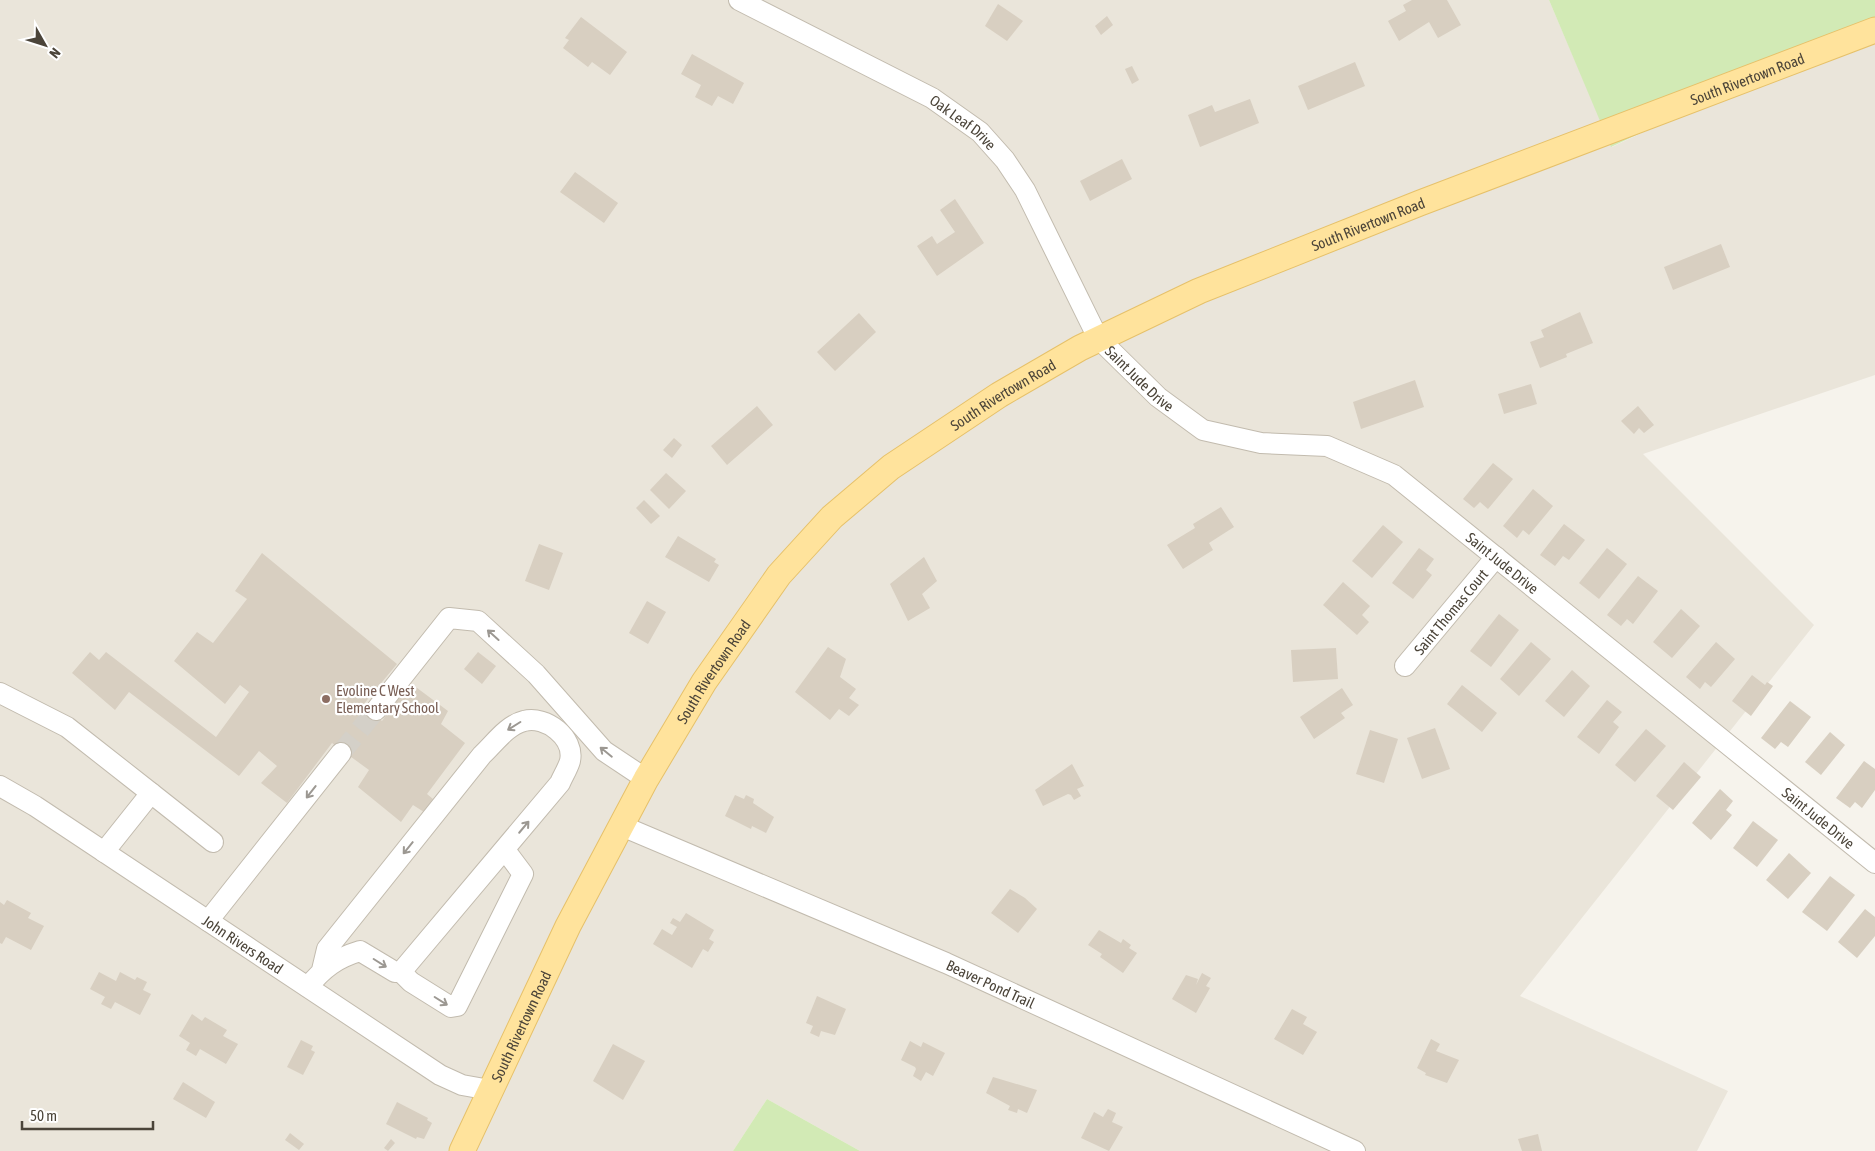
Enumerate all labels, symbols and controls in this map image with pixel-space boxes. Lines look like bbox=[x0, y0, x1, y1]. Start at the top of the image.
north arrow bbox=[20, 20, 70, 70]
text: N bbox=[46, 45, 64, 61]
street label: South Rivertown Road bbox=[1688, 49, 1806, 108]
street label: Oak Leaf Drive bbox=[927, 91, 1000, 153]
street label: South Rivertown Road bbox=[1309, 194, 1427, 254]
street label: Saint Jude Drive bbox=[1102, 342, 1178, 414]
street label: South Rivertown Road bbox=[947, 356, 1058, 434]
street label: Saint Jude Drive bbox=[1463, 529, 1542, 597]
street label: Saint Thomas Court bbox=[1410, 565, 1491, 658]
street label: South Rivertown Road bbox=[673, 616, 753, 726]
one-way arrow bbox=[487, 630, 500, 641]
place label: Evoline C West Elementary School bbox=[336, 682, 439, 716]
marker: Evoline C West Elementary School bbox=[320, 693, 332, 705]
one-way arrow bbox=[508, 722, 522, 732]
one-way arrow bbox=[600, 746, 613, 757]
street label: Saint Jude Drive bbox=[1779, 783, 1858, 852]
one-way arrow bbox=[306, 785, 317, 798]
one-way arrow bbox=[519, 820, 530, 833]
one-way arrow bbox=[402, 841, 413, 854]
street label: John Rivers Road bbox=[200, 911, 286, 977]
street label: Beaver Pond Trail bbox=[944, 956, 1038, 1011]
one-way arrow bbox=[372, 958, 386, 968]
street label: South Rivertown Road bbox=[487, 968, 554, 1084]
one-way arrow bbox=[433, 996, 447, 1006]
scale bar bbox=[22, 1098, 154, 1130]
text: 50 m bbox=[30, 1107, 57, 1124]

